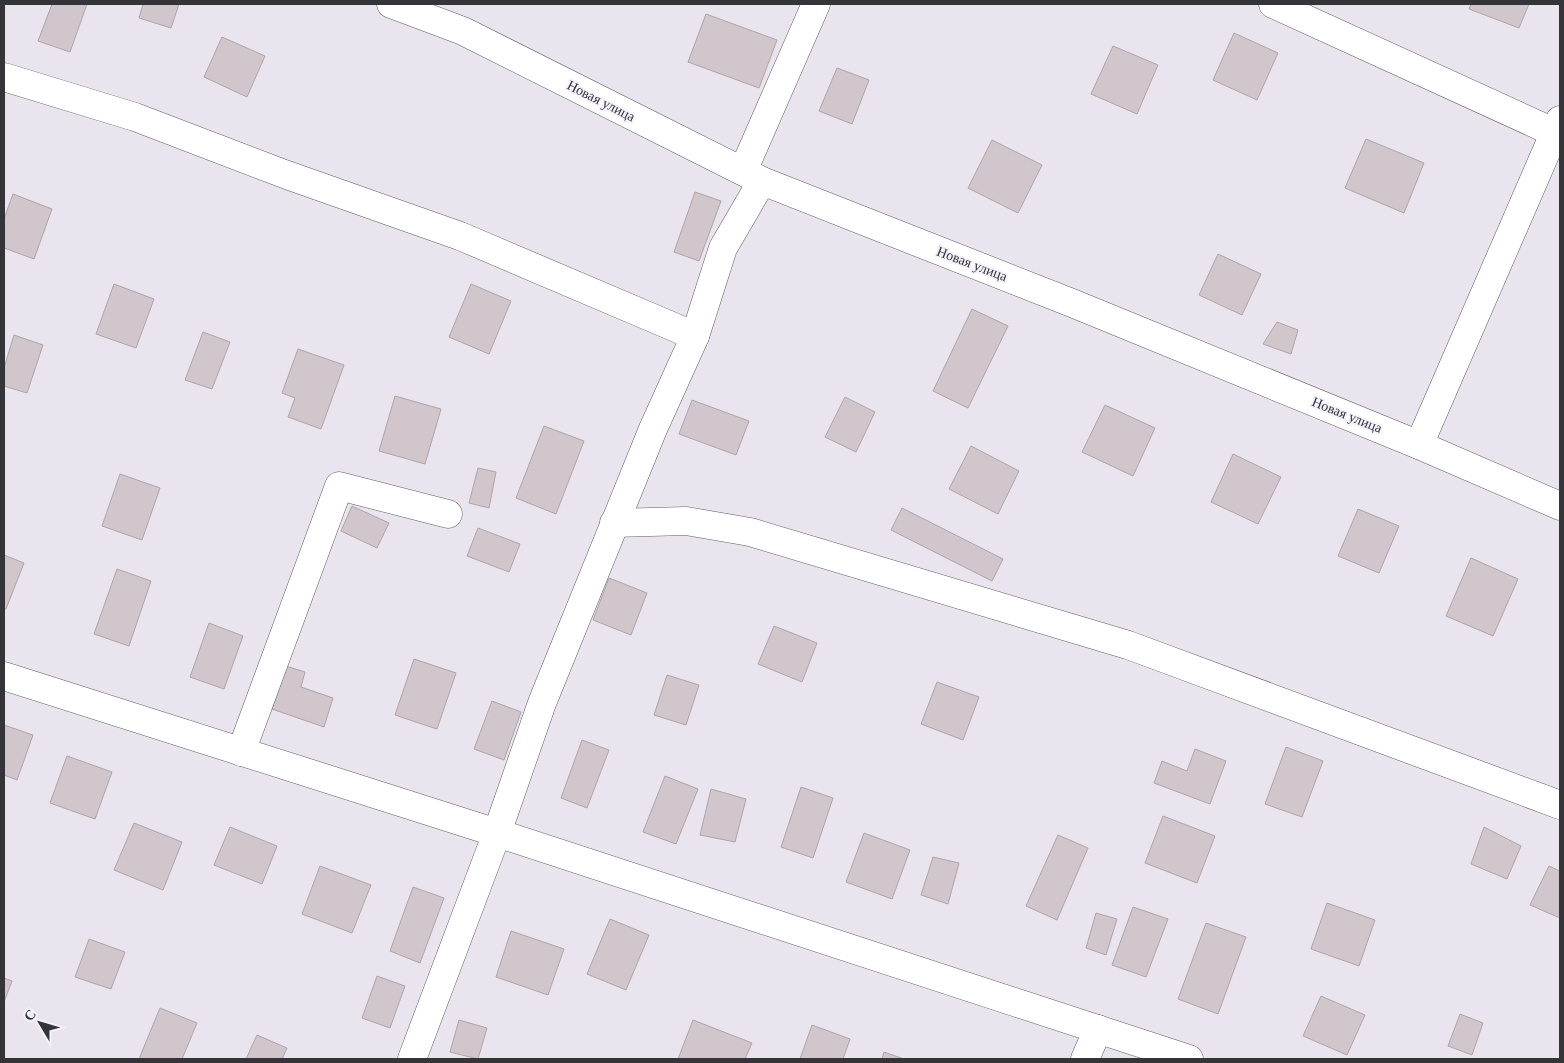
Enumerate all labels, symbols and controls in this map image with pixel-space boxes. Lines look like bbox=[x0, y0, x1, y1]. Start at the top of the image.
street label: Новая улица bbox=[565, 77, 638, 125]
street label: Новая улица bbox=[935, 244, 1010, 285]
street label: Новая улица bbox=[1310, 394, 1385, 436]
north arrow bbox=[15, 998, 65, 1048]
text: С bbox=[21, 1007, 39, 1024]

